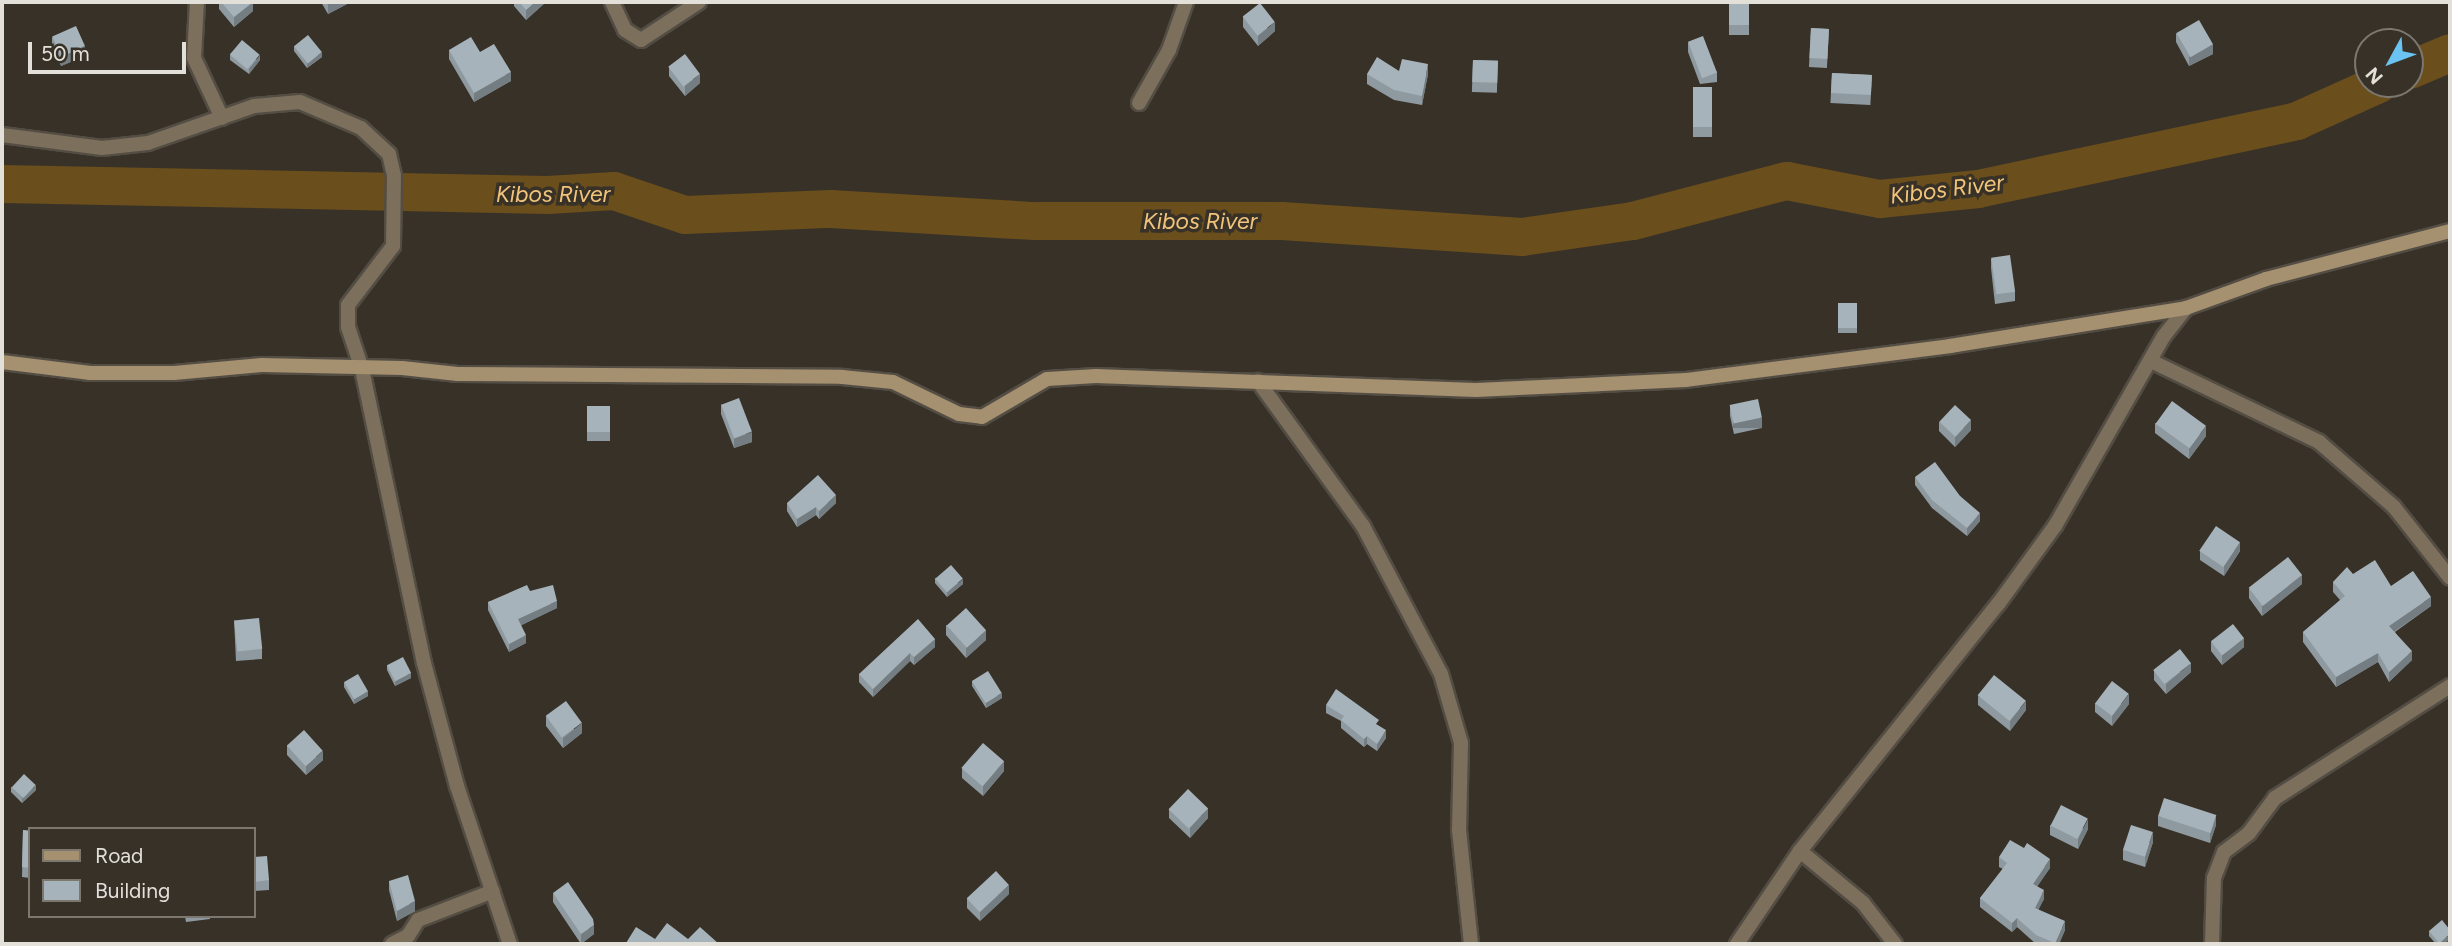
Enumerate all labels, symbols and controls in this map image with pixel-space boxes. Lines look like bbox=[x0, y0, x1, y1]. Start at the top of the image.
scale bar bbox=[32, 28, 189, 72]
north arrow bbox=[2354, 28, 2424, 98]
text: 50 m bbox=[41, 41, 90, 66]
text: N bbox=[2361, 63, 2388, 89]
water label: Kibos River bbox=[1888, 168, 2006, 210]
water label: Kibos River bbox=[496, 180, 610, 208]
water label: Kibos River bbox=[1143, 207, 1257, 235]
legend bbox=[28, 827, 256, 918]
text: Road bbox=[95, 843, 143, 868]
text: Building bbox=[95, 878, 170, 903]

